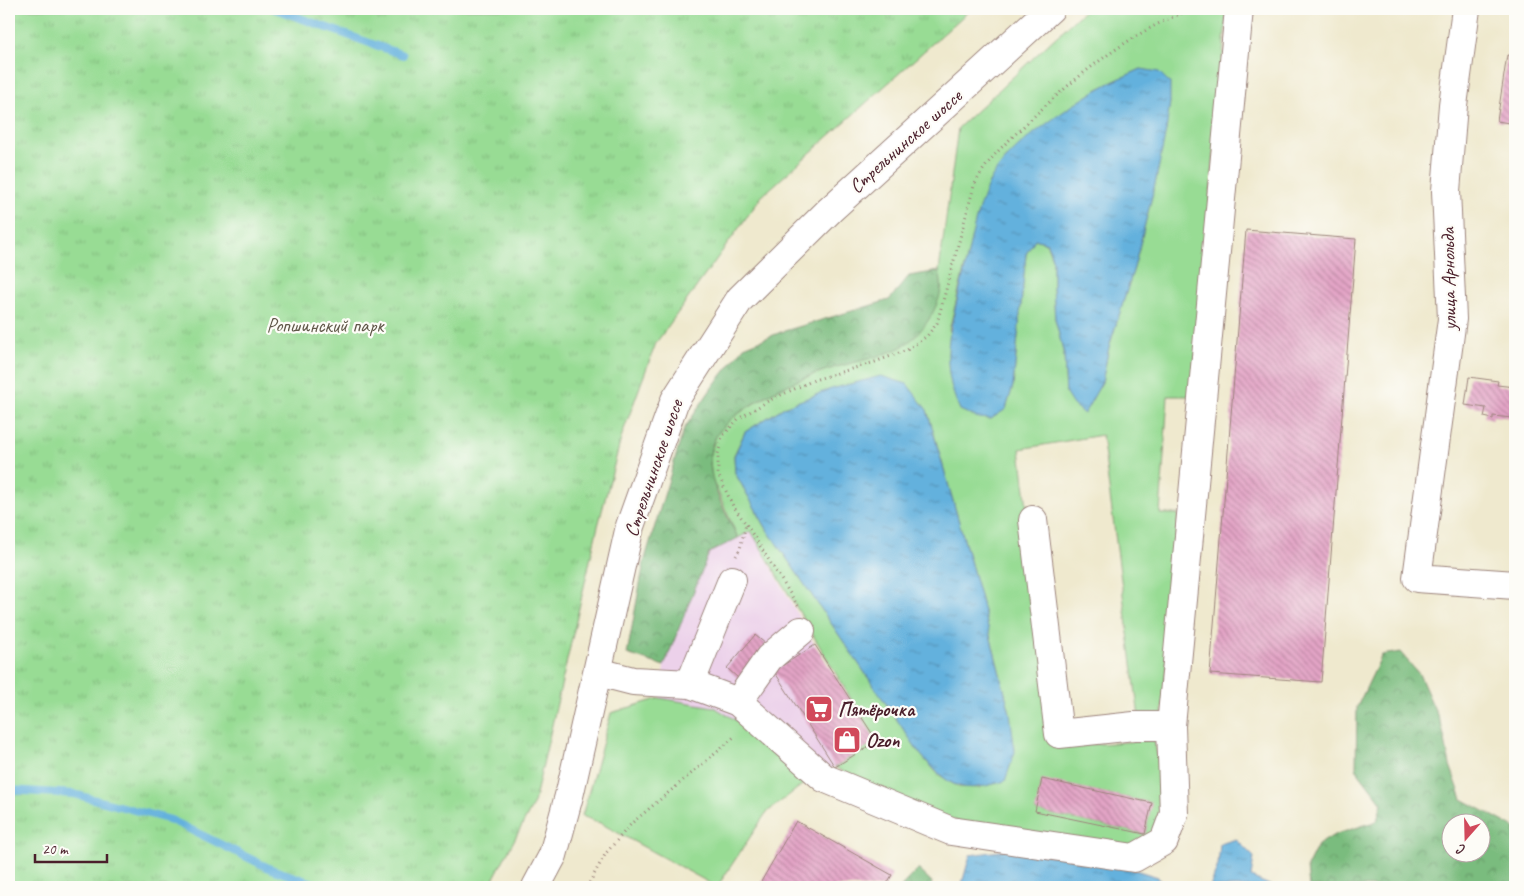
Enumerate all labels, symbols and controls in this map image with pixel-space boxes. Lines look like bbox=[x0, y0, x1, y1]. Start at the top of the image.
street label: Стрельнинское шоссе bbox=[844, 83, 968, 199]
street label: улица Арнольда bbox=[1435, 225, 1462, 332]
park label: Ропшинский парк bbox=[266, 313, 385, 338]
street label: Стрельнинское шоссе bbox=[618, 395, 689, 540]
supermarket icon: Пятёрочка bbox=[804, 694, 834, 724]
place label: Пятёрочка bbox=[838, 697, 916, 722]
shop icon: Ozon bbox=[832, 725, 862, 755]
place label: Ozon bbox=[866, 728, 900, 753]
north arrow bbox=[1442, 814, 1492, 864]
scale bar bbox=[35, 831, 108, 863]
text: 20 m bbox=[42, 840, 69, 859]
text: С bbox=[1454, 840, 1468, 859]

